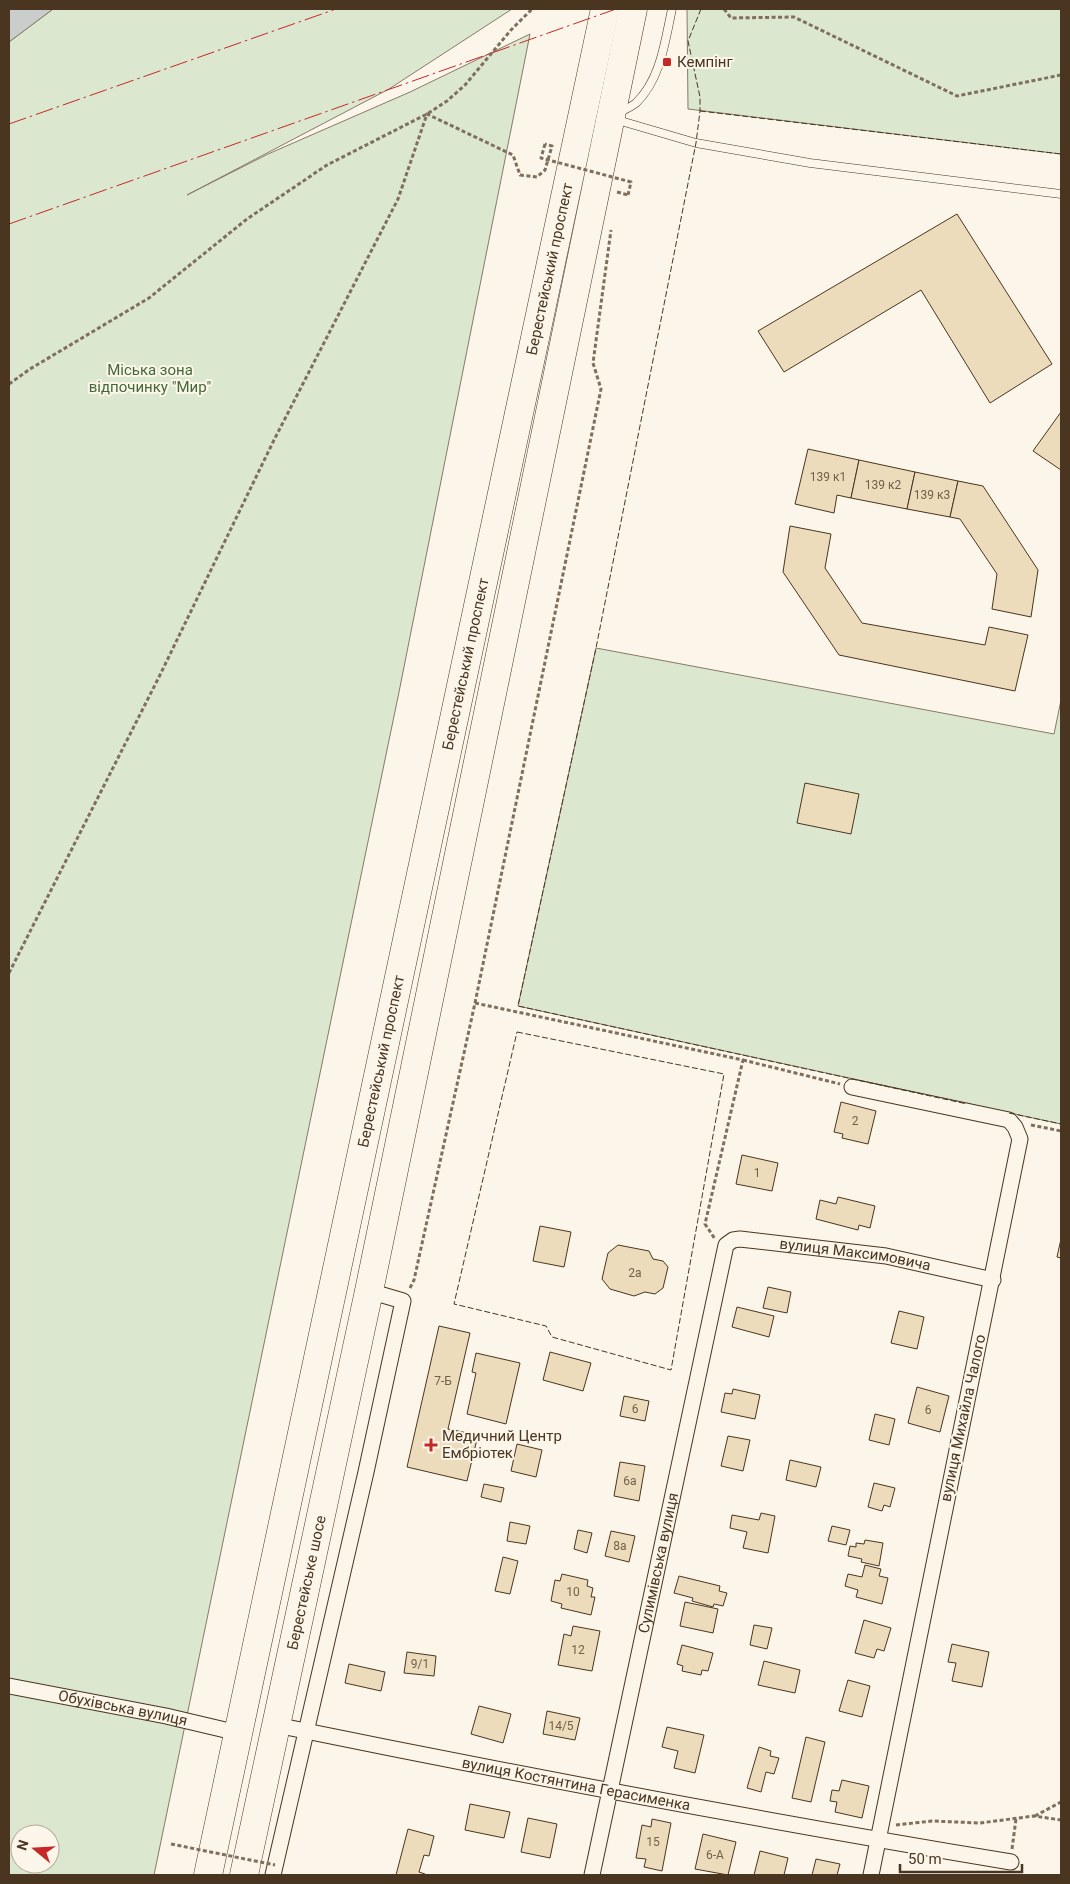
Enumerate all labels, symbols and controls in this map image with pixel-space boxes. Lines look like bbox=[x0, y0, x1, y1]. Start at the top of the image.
place label: Кемпінг bbox=[677, 53, 733, 71]
marker: Кемпінг bbox=[661, 56, 673, 68]
street label: Берестейський проспект bbox=[523, 181, 577, 357]
park label: Міська зона відпочинку "Мир" bbox=[89, 361, 211, 396]
house number: 139 к1 bbox=[810, 470, 846, 484]
house number: 139 к2 bbox=[865, 478, 901, 492]
house number: 139 к3 bbox=[914, 488, 950, 502]
street label: Берестейський проспект bbox=[439, 576, 493, 752]
street label: Берестейський проспект bbox=[354, 973, 408, 1149]
house number: 2 bbox=[852, 1114, 859, 1128]
house number: 1 bbox=[754, 1166, 760, 1180]
street label: вулиця Максимовича bbox=[779, 1235, 932, 1275]
house number: 2а bbox=[628, 1266, 642, 1280]
street label: вулиця Михайла Чалого bbox=[936, 1333, 990, 1503]
house number: 7-Б bbox=[434, 1374, 452, 1388]
house number: 6 bbox=[632, 1402, 639, 1416]
house number: 6 bbox=[925, 1403, 932, 1417]
place label: Медичний Центр Ембріотек bbox=[442, 1427, 562, 1462]
marker: Медичний Центр Ембріотек bbox=[424, 1438, 438, 1452]
house number: 6а bbox=[623, 1474, 637, 1488]
street label: Сулимівська вулиця bbox=[635, 1491, 682, 1635]
street label: Берестейське шосе bbox=[283, 1514, 330, 1652]
house number: 8а bbox=[613, 1539, 627, 1553]
house number: 10 bbox=[566, 1585, 580, 1599]
house number: 12 bbox=[571, 1643, 585, 1657]
house number: 9/1 bbox=[411, 1657, 429, 1671]
street label: Обухівська вулиця bbox=[57, 1687, 189, 1730]
house number: 14/5 bbox=[548, 1719, 574, 1733]
street label: вулиця Костянтина Герасименка bbox=[460, 1753, 692, 1815]
north arrow bbox=[10, 1824, 60, 1874]
house number: 15 bbox=[646, 1835, 660, 1849]
text: N bbox=[13, 1838, 32, 1852]
scale bar bbox=[900, 1842, 1022, 1874]
house number: 6-А bbox=[706, 1848, 724, 1862]
text: 50 m bbox=[908, 1850, 942, 1868]

